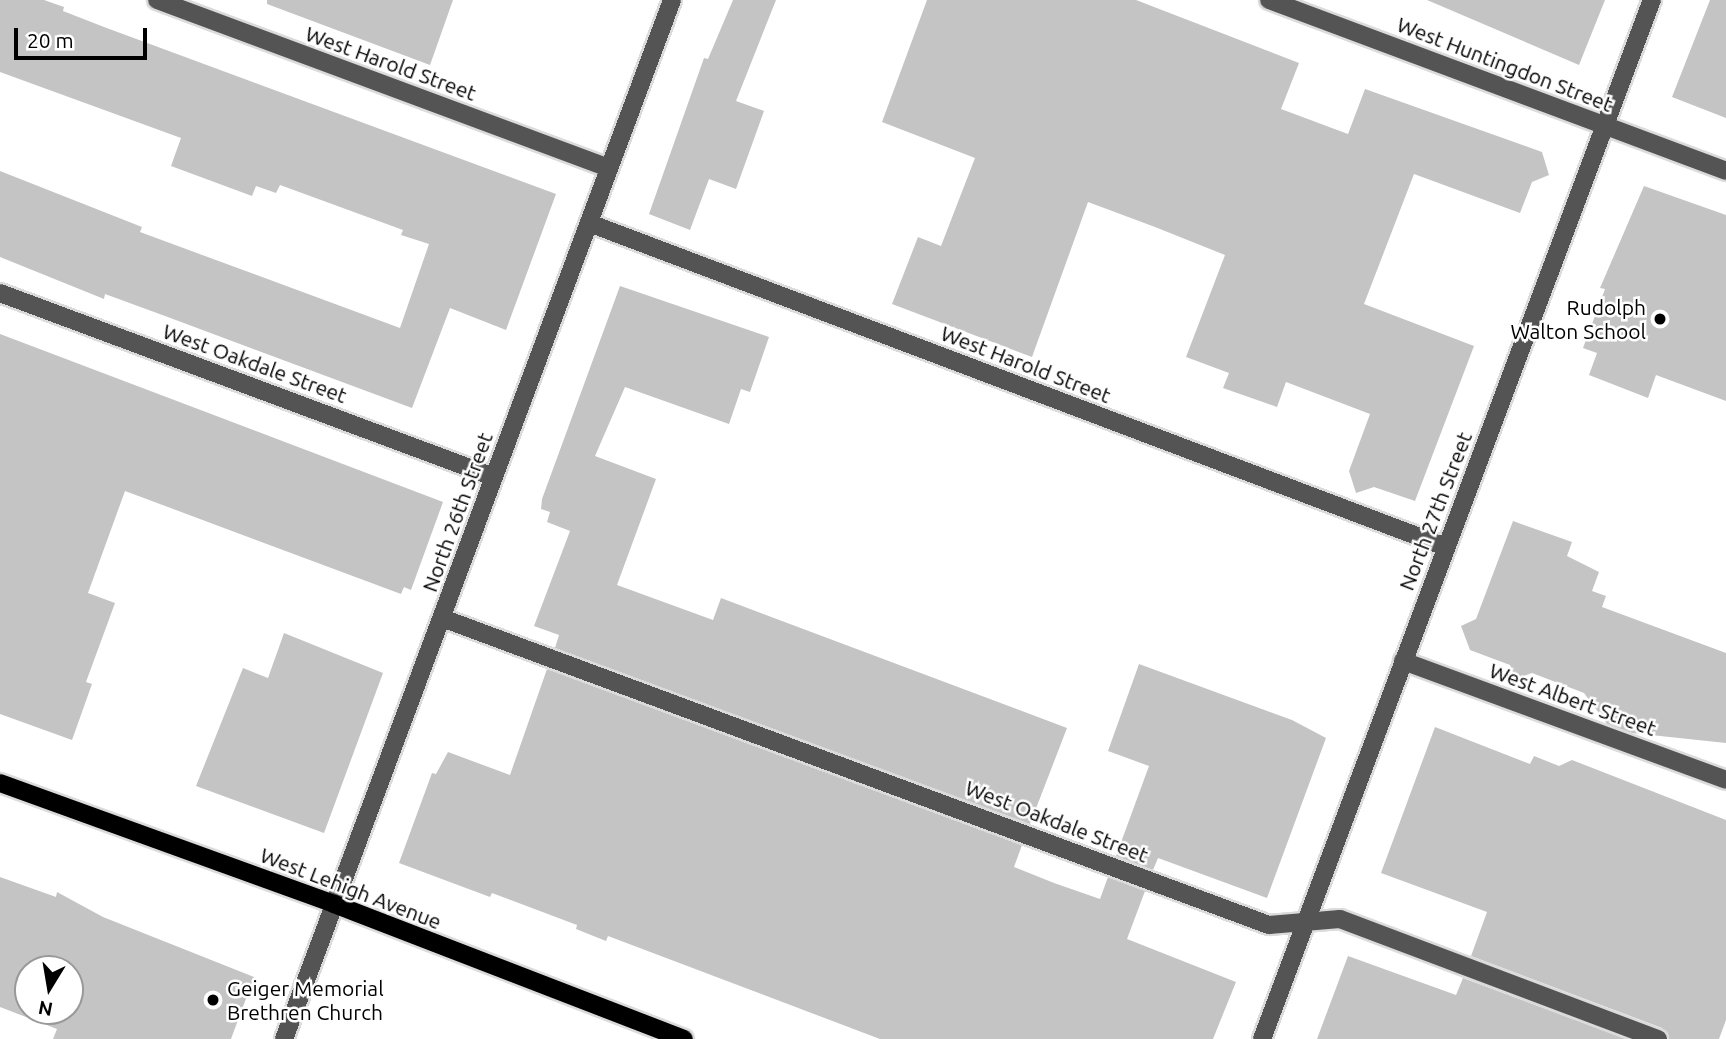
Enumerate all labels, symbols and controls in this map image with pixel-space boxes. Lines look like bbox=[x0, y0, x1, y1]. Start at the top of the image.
street label: West Huntingdon Street bbox=[1394, 11, 1616, 117]
scale bar bbox=[18, 14, 150, 58]
street label: West Harold Street bbox=[302, 20, 480, 106]
text: 20 m bbox=[27, 28, 74, 52]
place label: Rudolph Walton School bbox=[1511, 294, 1646, 344]
marker: Rudolph Walton School bbox=[1652, 311, 1668, 327]
street label: West Oakdale Street bbox=[160, 318, 350, 408]
street label: West Harold Street bbox=[938, 320, 1114, 408]
street label: North 27th Street bbox=[1393, 428, 1477, 594]
street label: North 26th Street bbox=[416, 429, 498, 595]
street label: West Albert Street bbox=[1486, 657, 1660, 741]
street label: West Oakdale Street bbox=[962, 775, 1152, 867]
street label: West Lehigh Avenue bbox=[257, 842, 445, 934]
north arrow bbox=[14, 955, 84, 1025]
place label: Geiger Memorial Brethren Church bbox=[227, 975, 384, 1025]
marker: Geiger Memorial Brethren Church bbox=[205, 992, 221, 1008]
text: N bbox=[36, 996, 54, 1021]

